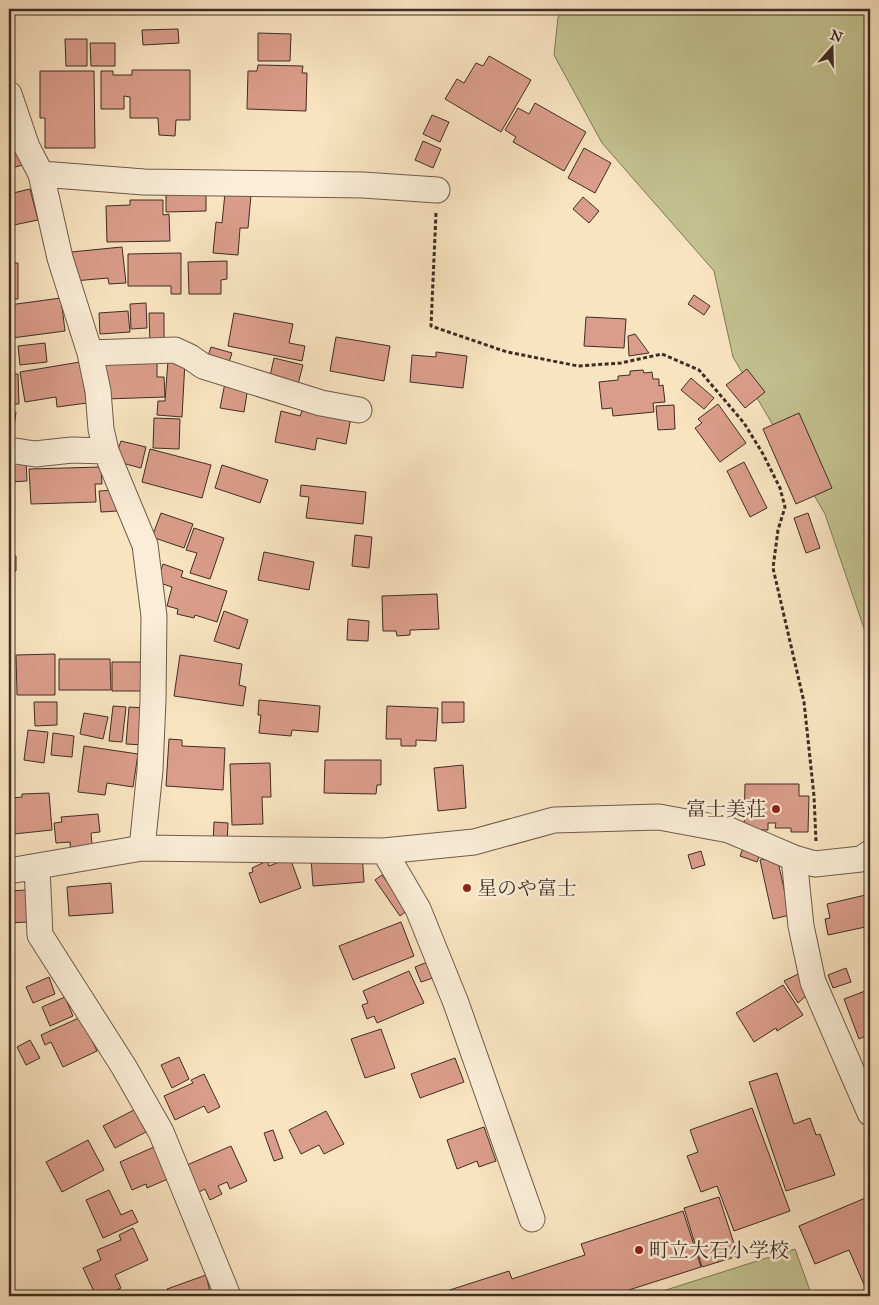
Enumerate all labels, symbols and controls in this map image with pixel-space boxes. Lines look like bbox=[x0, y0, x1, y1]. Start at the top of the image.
north arrow bbox=[806, 22, 856, 72]
text: N bbox=[828, 26, 845, 46]
place label: 富士美荘 bbox=[686, 797, 766, 821]
marker: 富士美荘 bbox=[770, 803, 782, 815]
place label: 星のや富士 bbox=[477, 876, 577, 900]
marker: 星のや富士 bbox=[461, 882, 473, 894]
place label: 町立大石小学校 bbox=[649, 1238, 789, 1262]
marker: 町立大石小学校 bbox=[633, 1244, 645, 1256]

